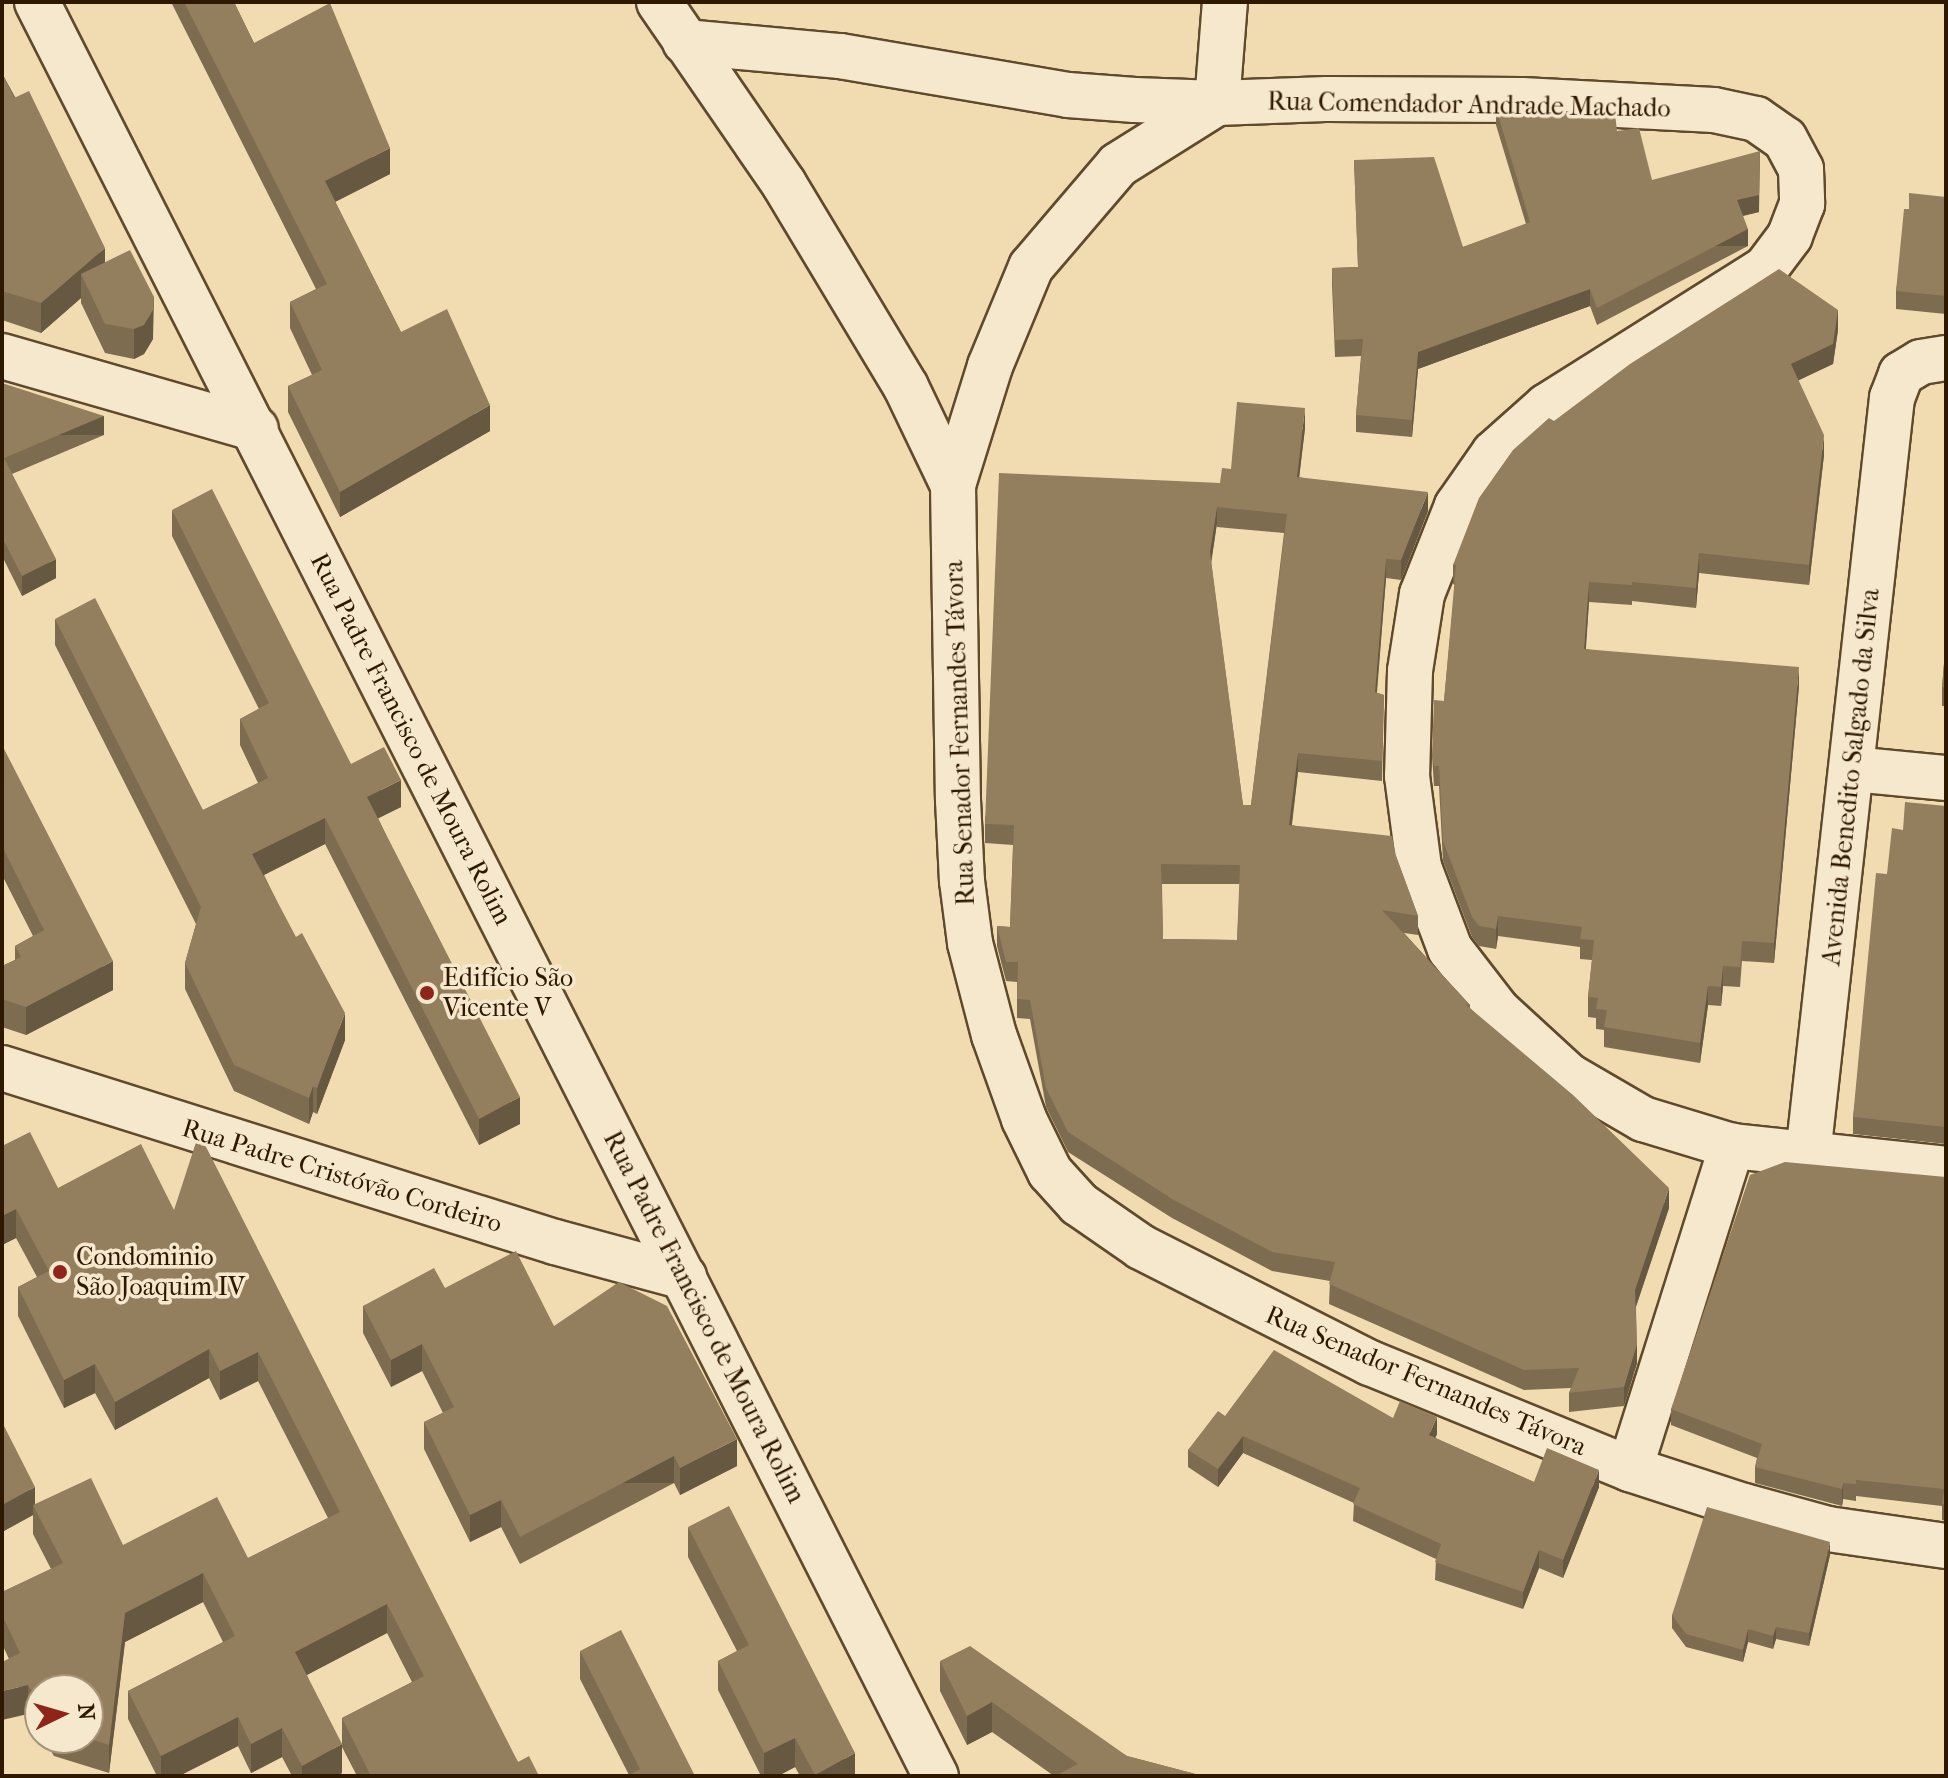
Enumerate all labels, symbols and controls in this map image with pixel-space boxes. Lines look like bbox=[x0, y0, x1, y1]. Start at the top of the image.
street label: Rua Comendador Andrade Machado bbox=[1267, 86, 1671, 124]
street label: Rua Padre Francisco de Moura Rolim bbox=[303, 548, 519, 930]
street label: Rua Senador Fernandes Távora bbox=[938, 560, 982, 906]
street label: Avenida Benedito Salgado da Silva bbox=[1816, 587, 1886, 967]
place label: Edifício São Vicente V bbox=[443, 962, 573, 1024]
marker: Edifício São Vicente V bbox=[418, 984, 436, 1002]
street label: Rua Padre Cristóvão Cordeiro bbox=[178, 1112, 506, 1240]
street label: Rua Padre Francisco de Moura Rolim bbox=[596, 1126, 812, 1508]
place label: Condominio São Joaquim IV bbox=[76, 1241, 245, 1302]
marker: Condominio São Joaquim IV bbox=[51, 1263, 69, 1281]
street label: Rua Senador Fernandes Távora bbox=[1261, 1299, 1591, 1463]
north arrow bbox=[24, 1674, 104, 1754]
text: N bbox=[72, 1703, 100, 1722]

